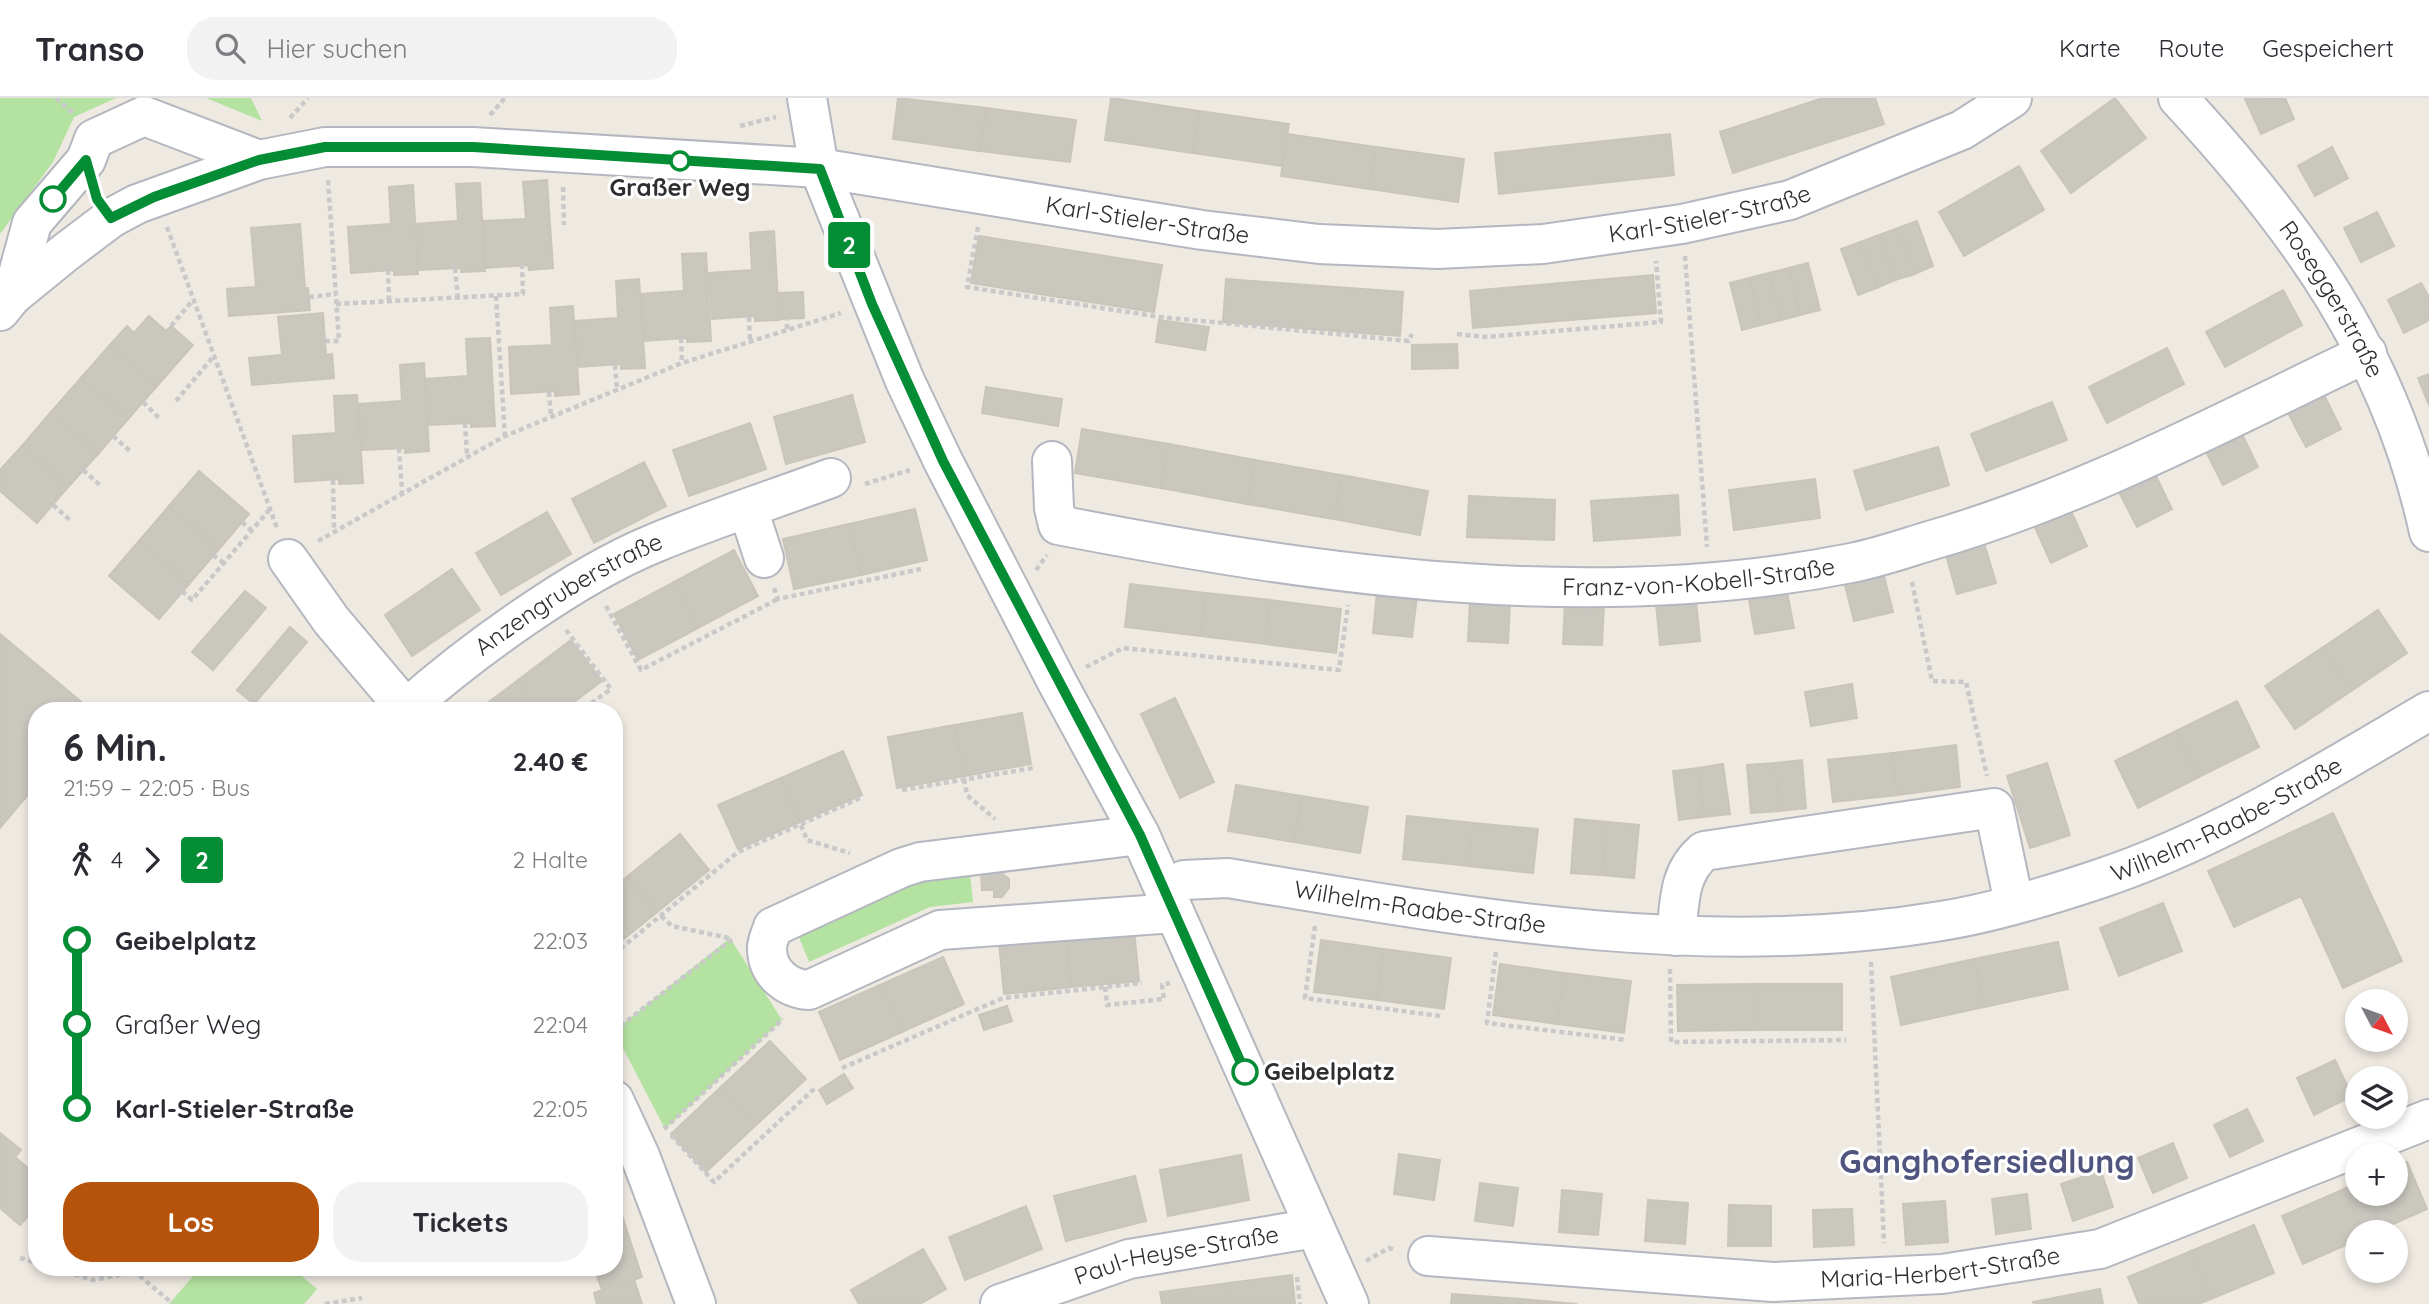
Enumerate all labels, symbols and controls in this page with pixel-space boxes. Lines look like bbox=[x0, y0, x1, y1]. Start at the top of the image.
search box bbox=[187, 17, 677, 80]
text: Transo bbox=[35, 28, 145, 69]
icon: search bbox=[211, 29, 249, 67]
text: Hier suchen bbox=[267, 32, 408, 65]
text: Karte bbox=[2059, 33, 2121, 63]
text: Route bbox=[2159, 33, 2224, 63]
text: Gespeichert bbox=[2262, 33, 2394, 63]
marker: Graßer Weg bbox=[670, 151, 690, 171]
place label: Graßer Weg bbox=[610, 172, 750, 202]
street label: Karl-Stieler-Straße bbox=[1607, 177, 1815, 248]
unlabelled marker bbox=[40, 186, 66, 212]
street label: Karl-Stieler-Straße bbox=[1043, 189, 1251, 250]
street label: Roseggerstraße bbox=[2273, 214, 2391, 382]
line badge: 2 bbox=[826, 222, 872, 268]
text: 2 bbox=[842, 230, 856, 260]
street label: Anzengruberstraße bbox=[468, 526, 667, 662]
street label: Franz-von-Kobell-Straße bbox=[1562, 550, 1837, 601]
text: 6 Min. bbox=[63, 723, 167, 771]
text: 2.40 € bbox=[513, 745, 588, 778]
street label: Wilhelm-Raabe-Straße bbox=[2107, 749, 2347, 888]
text: 21:59 – 22:05 · Bus bbox=[63, 773, 250, 802]
icon: walk bbox=[63, 841, 101, 879]
icon: forward bbox=[133, 841, 171, 879]
text: 4 bbox=[111, 845, 123, 874]
text: 2 bbox=[195, 845, 209, 875]
text: 2 Halte bbox=[513, 845, 588, 874]
street label: Wilhelm-Raabe-Straße bbox=[1292, 873, 1548, 939]
text: Geibelplatz bbox=[115, 924, 256, 957]
text: 22:03 bbox=[532, 926, 588, 955]
north arrow bbox=[2345, 989, 2408, 1052]
map controls bbox=[2345, 989, 2408, 1283]
text: Graßer Weg bbox=[115, 1008, 262, 1041]
text: 22:04 bbox=[532, 1010, 588, 1039]
place label: Geibelplatz bbox=[1264, 1056, 1395, 1086]
marker: Geibelplatz bbox=[1232, 1059, 1258, 1085]
button: layers bbox=[2345, 1066, 2408, 1129]
text: Karl-Stieler-Straße bbox=[115, 1092, 354, 1125]
text: 22:05 bbox=[532, 1094, 588, 1123]
district label: Ganghofersiedlung bbox=[1839, 1141, 2135, 1181]
button: + bbox=[2345, 1143, 2408, 1206]
button: Los bbox=[63, 1182, 319, 1262]
button: Tickets bbox=[333, 1182, 588, 1262]
street label: Paul-Heyse-Straße bbox=[1070, 1218, 1281, 1291]
button: − bbox=[2345, 1220, 2408, 1283]
street label: Maria-Herbert-Straße bbox=[1820, 1240, 2062, 1294]

